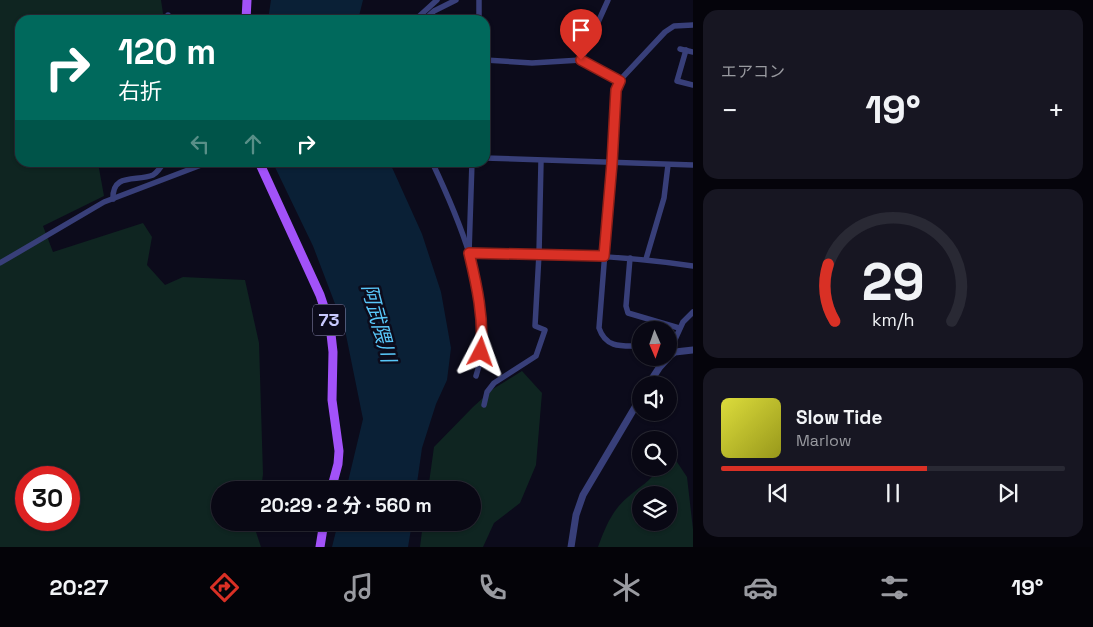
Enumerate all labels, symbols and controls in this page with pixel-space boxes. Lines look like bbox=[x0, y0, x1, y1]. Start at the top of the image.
pin bbox=[560, 9, 602, 60]
icon: arrive bbox=[567, 16, 595, 44]
text: 120 m bbox=[118, 30, 216, 74]
icon: right bbox=[35, 35, 100, 100]
text: エアコン bbox=[721, 61, 785, 82]
text: 右折 bbox=[118, 77, 162, 105]
text: 19° bbox=[865, 86, 921, 134]
text: − bbox=[721, 92, 738, 128]
text: + bbox=[1048, 92, 1065, 128]
icon: left bbox=[186, 130, 214, 158]
icon: ahead bbox=[239, 130, 267, 158]
icon: right bbox=[292, 130, 320, 158]
text: 29 bbox=[862, 249, 924, 315]
water label: 阿武隈川 bbox=[356, 281, 402, 367]
road number: 73 bbox=[313, 304, 345, 336]
text: km/h bbox=[872, 308, 914, 331]
north arrow bbox=[632, 321, 678, 366]
map controls bbox=[632, 321, 677, 531]
position arrow bbox=[454, 325, 506, 377]
button: sound bbox=[632, 376, 677, 421]
text: Slow Tide bbox=[796, 405, 882, 430]
text: Marlow bbox=[796, 430, 852, 451]
button: search bbox=[632, 431, 677, 476]
speed limit sign: 30 bbox=[15, 466, 80, 531]
icon: previous bbox=[764, 479, 792, 507]
icon: pause bbox=[879, 479, 907, 507]
icon: next bbox=[994, 479, 1022, 507]
button: layers bbox=[632, 486, 677, 531]
text: 20:29 · 2 分 · 560 m bbox=[260, 493, 432, 518]
icon: directions bbox=[207, 570, 242, 605]
icon: music bbox=[341, 570, 376, 605]
icon: phone bbox=[475, 570, 510, 605]
icon: climate bbox=[609, 570, 644, 605]
icon: car bbox=[743, 570, 778, 605]
icon: filters bbox=[877, 570, 912, 605]
text: 20:27 bbox=[49, 573, 108, 601]
text: 19° bbox=[1011, 573, 1043, 601]

